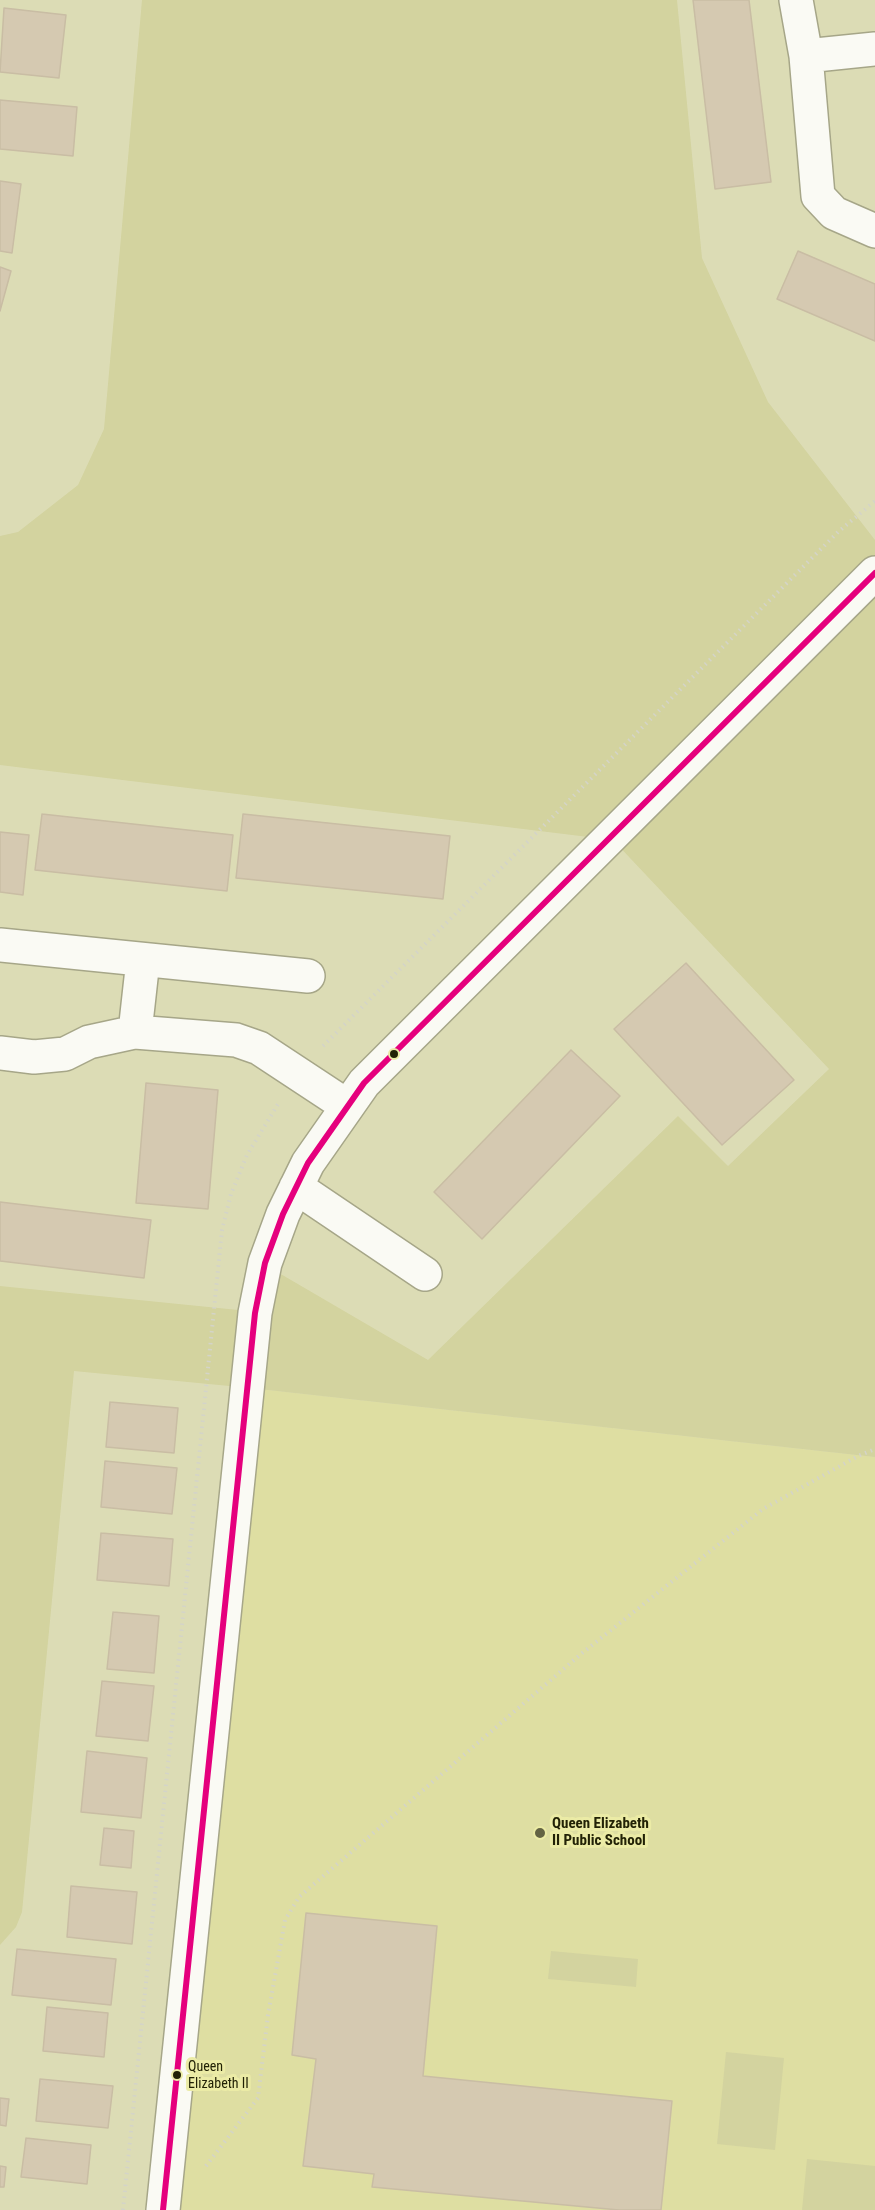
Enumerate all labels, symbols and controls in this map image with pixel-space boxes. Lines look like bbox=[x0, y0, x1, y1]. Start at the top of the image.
unlabelled marker bbox=[388, 1048, 400, 1060]
place label: Queen Elizabeth II Public School bbox=[552, 1815, 649, 1850]
marker: Queen Elizabeth II Public School bbox=[533, 1826, 547, 1840]
place label: Queen Elizabeth II bbox=[188, 2059, 249, 2092]
marker: Queen Elizabeth II bbox=[171, 2069, 183, 2081]

